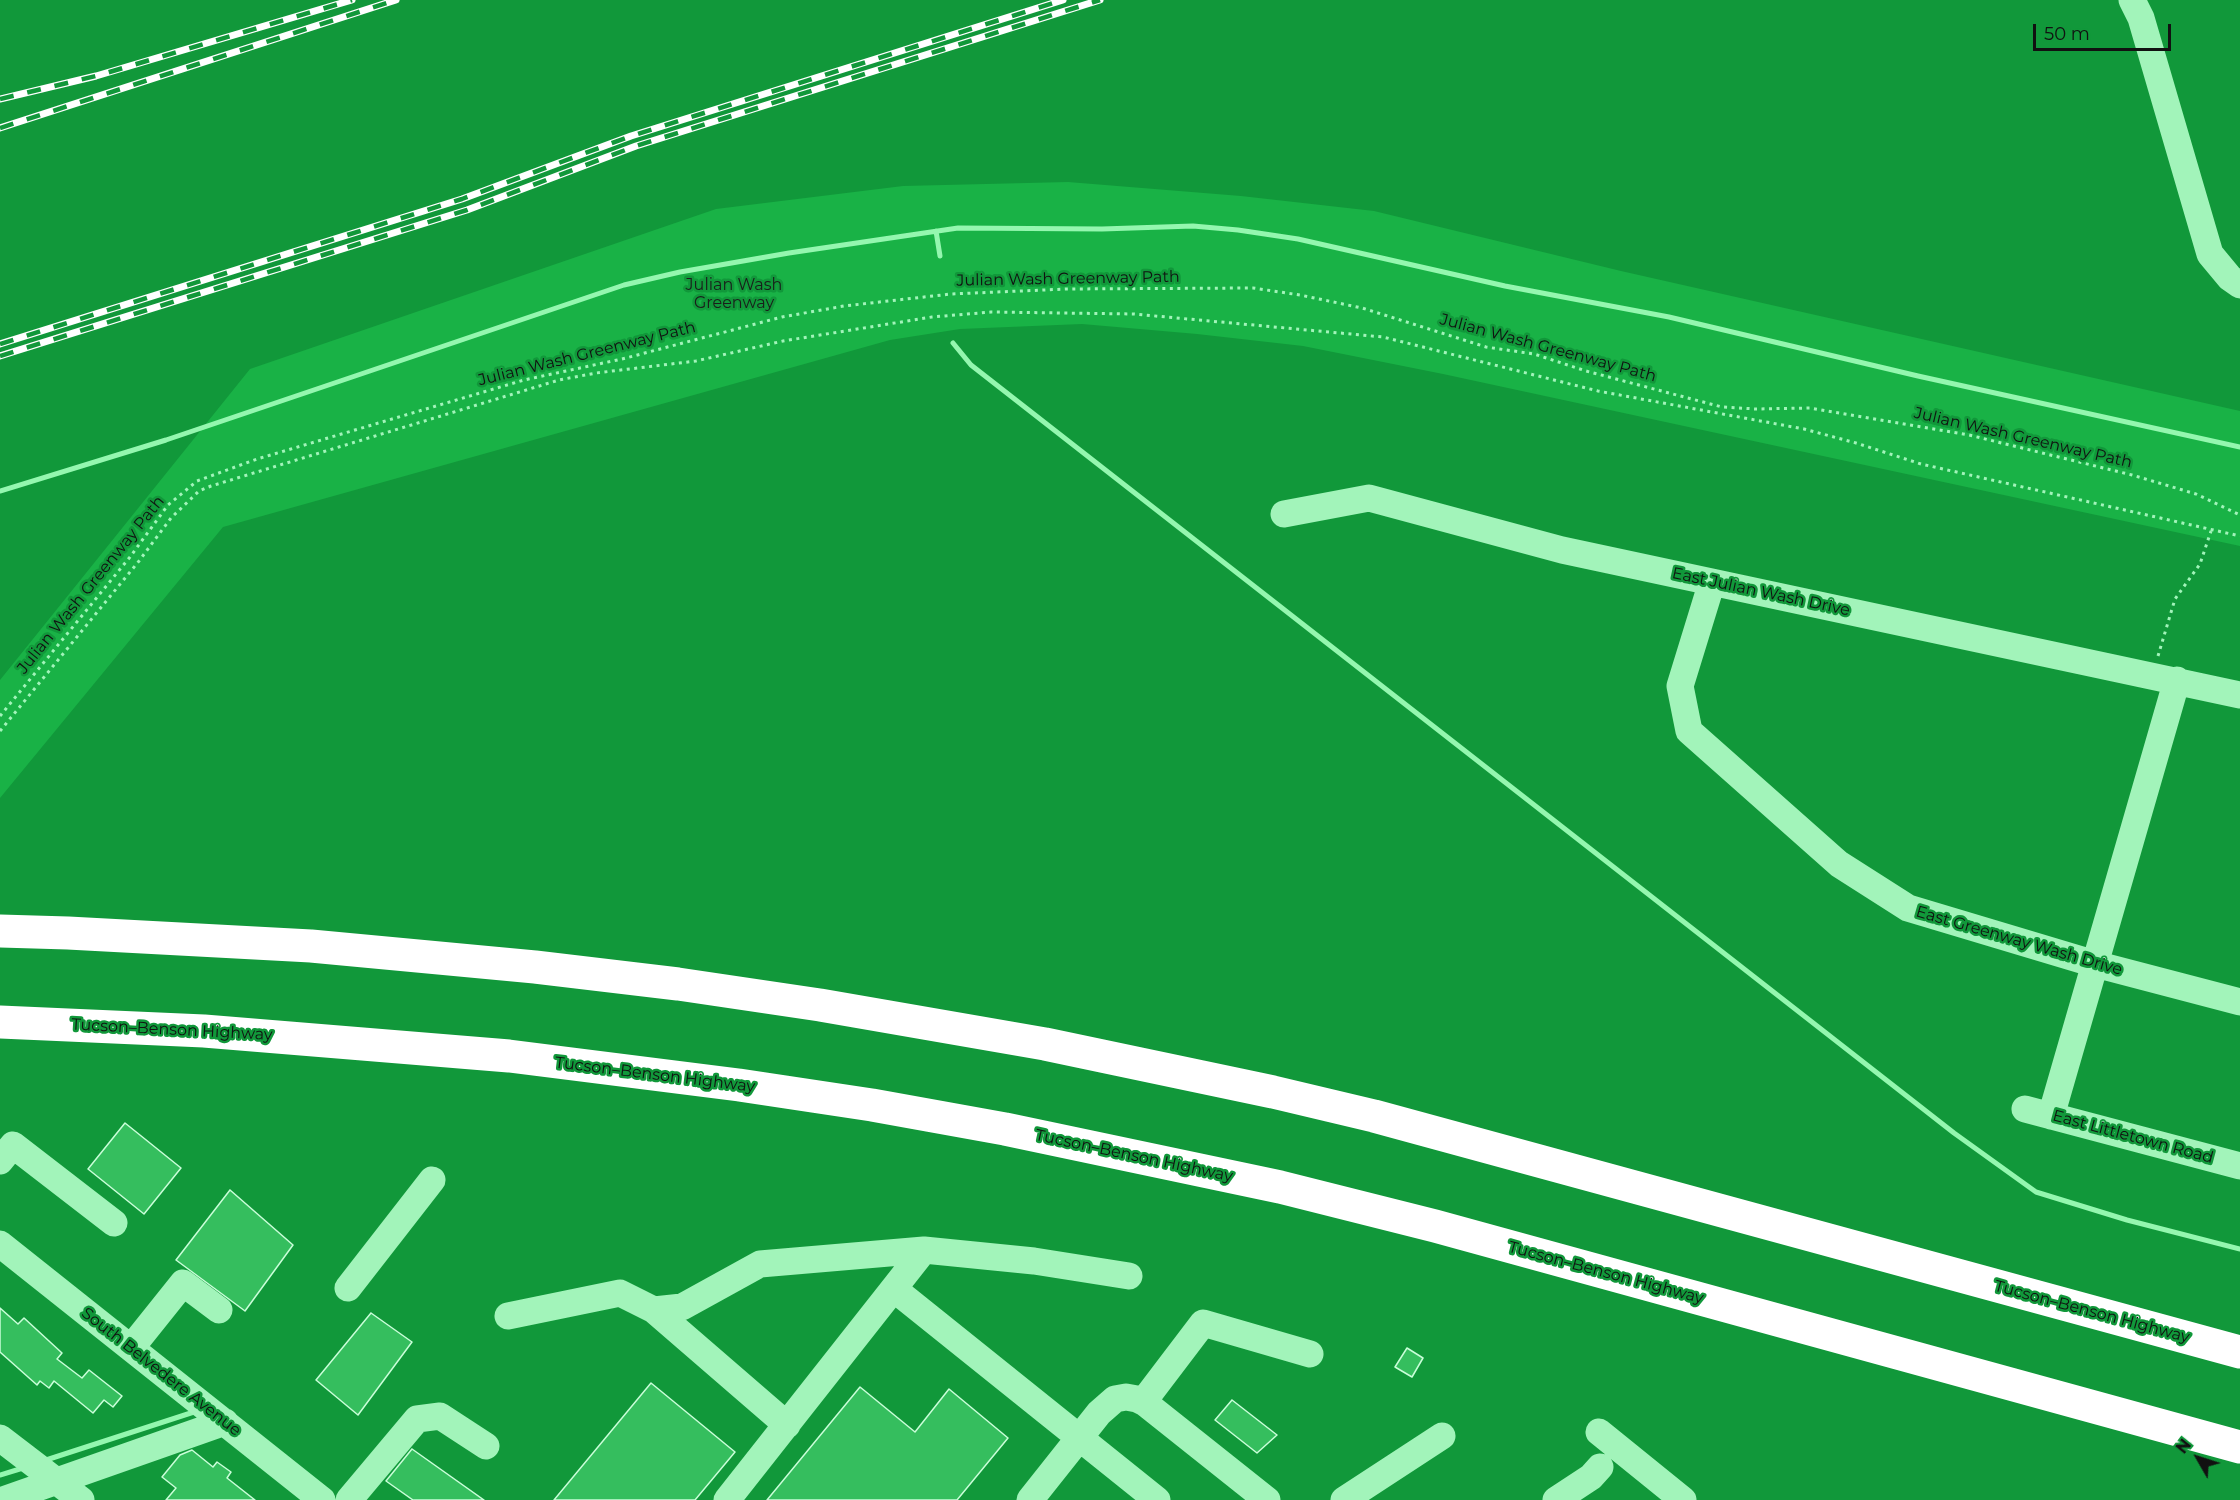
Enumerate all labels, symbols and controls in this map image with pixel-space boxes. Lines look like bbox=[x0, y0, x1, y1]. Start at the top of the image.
scale bar bbox=[2036, 12, 2174, 50]
text: 50 m bbox=[2044, 23, 2090, 45]
street label: Julian Wash Greenway Path bbox=[956, 267, 1180, 291]
park label: Julian Wash Greenway bbox=[686, 275, 782, 313]
street label: Julian Wash Greenway Path bbox=[1438, 310, 1658, 386]
street label: Julian Wash Greenway Path bbox=[476, 318, 698, 390]
street label: Julian Wash Greenway Path bbox=[1912, 404, 2134, 472]
street label: Julian Wash Greenway Path bbox=[13, 492, 169, 678]
street label: East Julian Wash Drive bbox=[1670, 564, 1852, 620]
street label: East Greenway Wash Drive bbox=[1914, 902, 2124, 980]
street label: Tucson–Benson Highway bbox=[71, 1015, 273, 1045]
street label: Tucson–Benson Highway bbox=[554, 1053, 756, 1097]
street label: East Littletown Road bbox=[2050, 1106, 2216, 1168]
street label: Tucson–Benson Highway bbox=[1034, 1126, 1234, 1186]
street label: Tucson–Benson Highway bbox=[1506, 1238, 1706, 1308]
street label: Tucson–Benson Highway bbox=[1992, 1277, 2192, 1347]
street label: South Belvedere Avenue bbox=[77, 1304, 245, 1440]
north arrow bbox=[2168, 1428, 2228, 1488]
text: N bbox=[2172, 1435, 2195, 1457]

